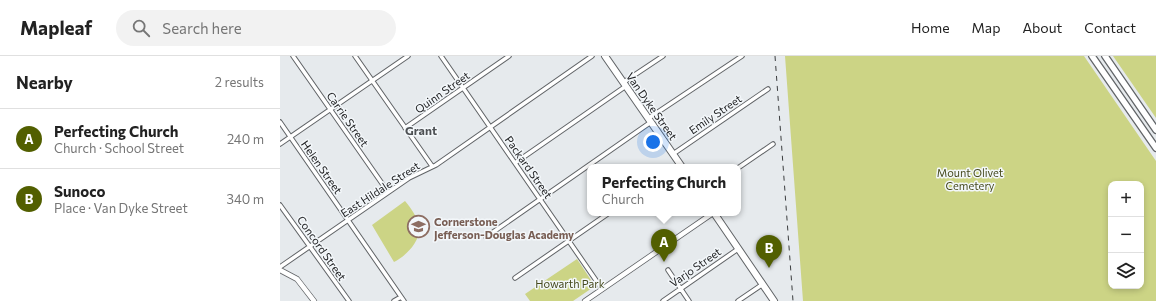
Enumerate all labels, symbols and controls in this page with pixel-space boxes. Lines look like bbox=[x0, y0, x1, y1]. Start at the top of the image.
search box bbox=[116, 10, 396, 46]
text: Mapleaf bbox=[20, 16, 92, 39]
icon: search bbox=[130, 17, 152, 39]
text: Search here bbox=[162, 19, 242, 37]
text: Home bbox=[911, 19, 950, 36]
text: Map bbox=[972, 19, 1000, 36]
text: About bbox=[1022, 19, 1062, 36]
text: Contact bbox=[1084, 19, 1136, 36]
street label: Quinn Street bbox=[412, 68, 472, 116]
street label: Van Dyke Street bbox=[624, 70, 680, 143]
text: Nearby bbox=[16, 72, 73, 93]
text: 2 results bbox=[215, 74, 264, 90]
street label: Carrie Street bbox=[324, 89, 372, 149]
street label: Emily Street bbox=[686, 91, 744, 136]
text: Perfecting Church bbox=[54, 122, 178, 140]
district label: Grant bbox=[405, 123, 437, 137]
text: A bbox=[24, 131, 34, 147]
text: 240 m bbox=[227, 131, 264, 147]
your location bbox=[643, 132, 663, 152]
street label: Packard Street bbox=[503, 133, 556, 201]
street label: Helen Street bbox=[299, 138, 345, 197]
text: Church · School Street bbox=[54, 140, 184, 156]
street label: East Hildale Street bbox=[338, 158, 422, 219]
popup bbox=[587, 164, 741, 216]
park label: Mount Olivet Cemetery bbox=[937, 166, 1004, 192]
text: Perfecting Church bbox=[602, 173, 726, 191]
map controls bbox=[1108, 181, 1144, 289]
button: + bbox=[1108, 181, 1144, 217]
text: Sunoco bbox=[54, 182, 105, 200]
text: B bbox=[25, 191, 33, 207]
text: 340 m bbox=[226, 191, 264, 207]
text: Church bbox=[602, 191, 644, 207]
text: Place · Van Dyke Street bbox=[54, 200, 188, 216]
street label: Concord Street bbox=[295, 213, 349, 283]
school or university icon: Cornerstone Jefferson-Douglas Academy bbox=[406, 214, 432, 240]
place label: Cornerstone Jefferson-Douglas Academy bbox=[434, 215, 574, 242]
button: − bbox=[1108, 217, 1144, 253]
pin: A bbox=[651, 229, 677, 262]
pin: B bbox=[756, 235, 782, 268]
street label: Varjo Street bbox=[667, 244, 724, 289]
button: layers bbox=[1108, 253, 1144, 289]
park label: Howarth Park bbox=[535, 277, 605, 290]

